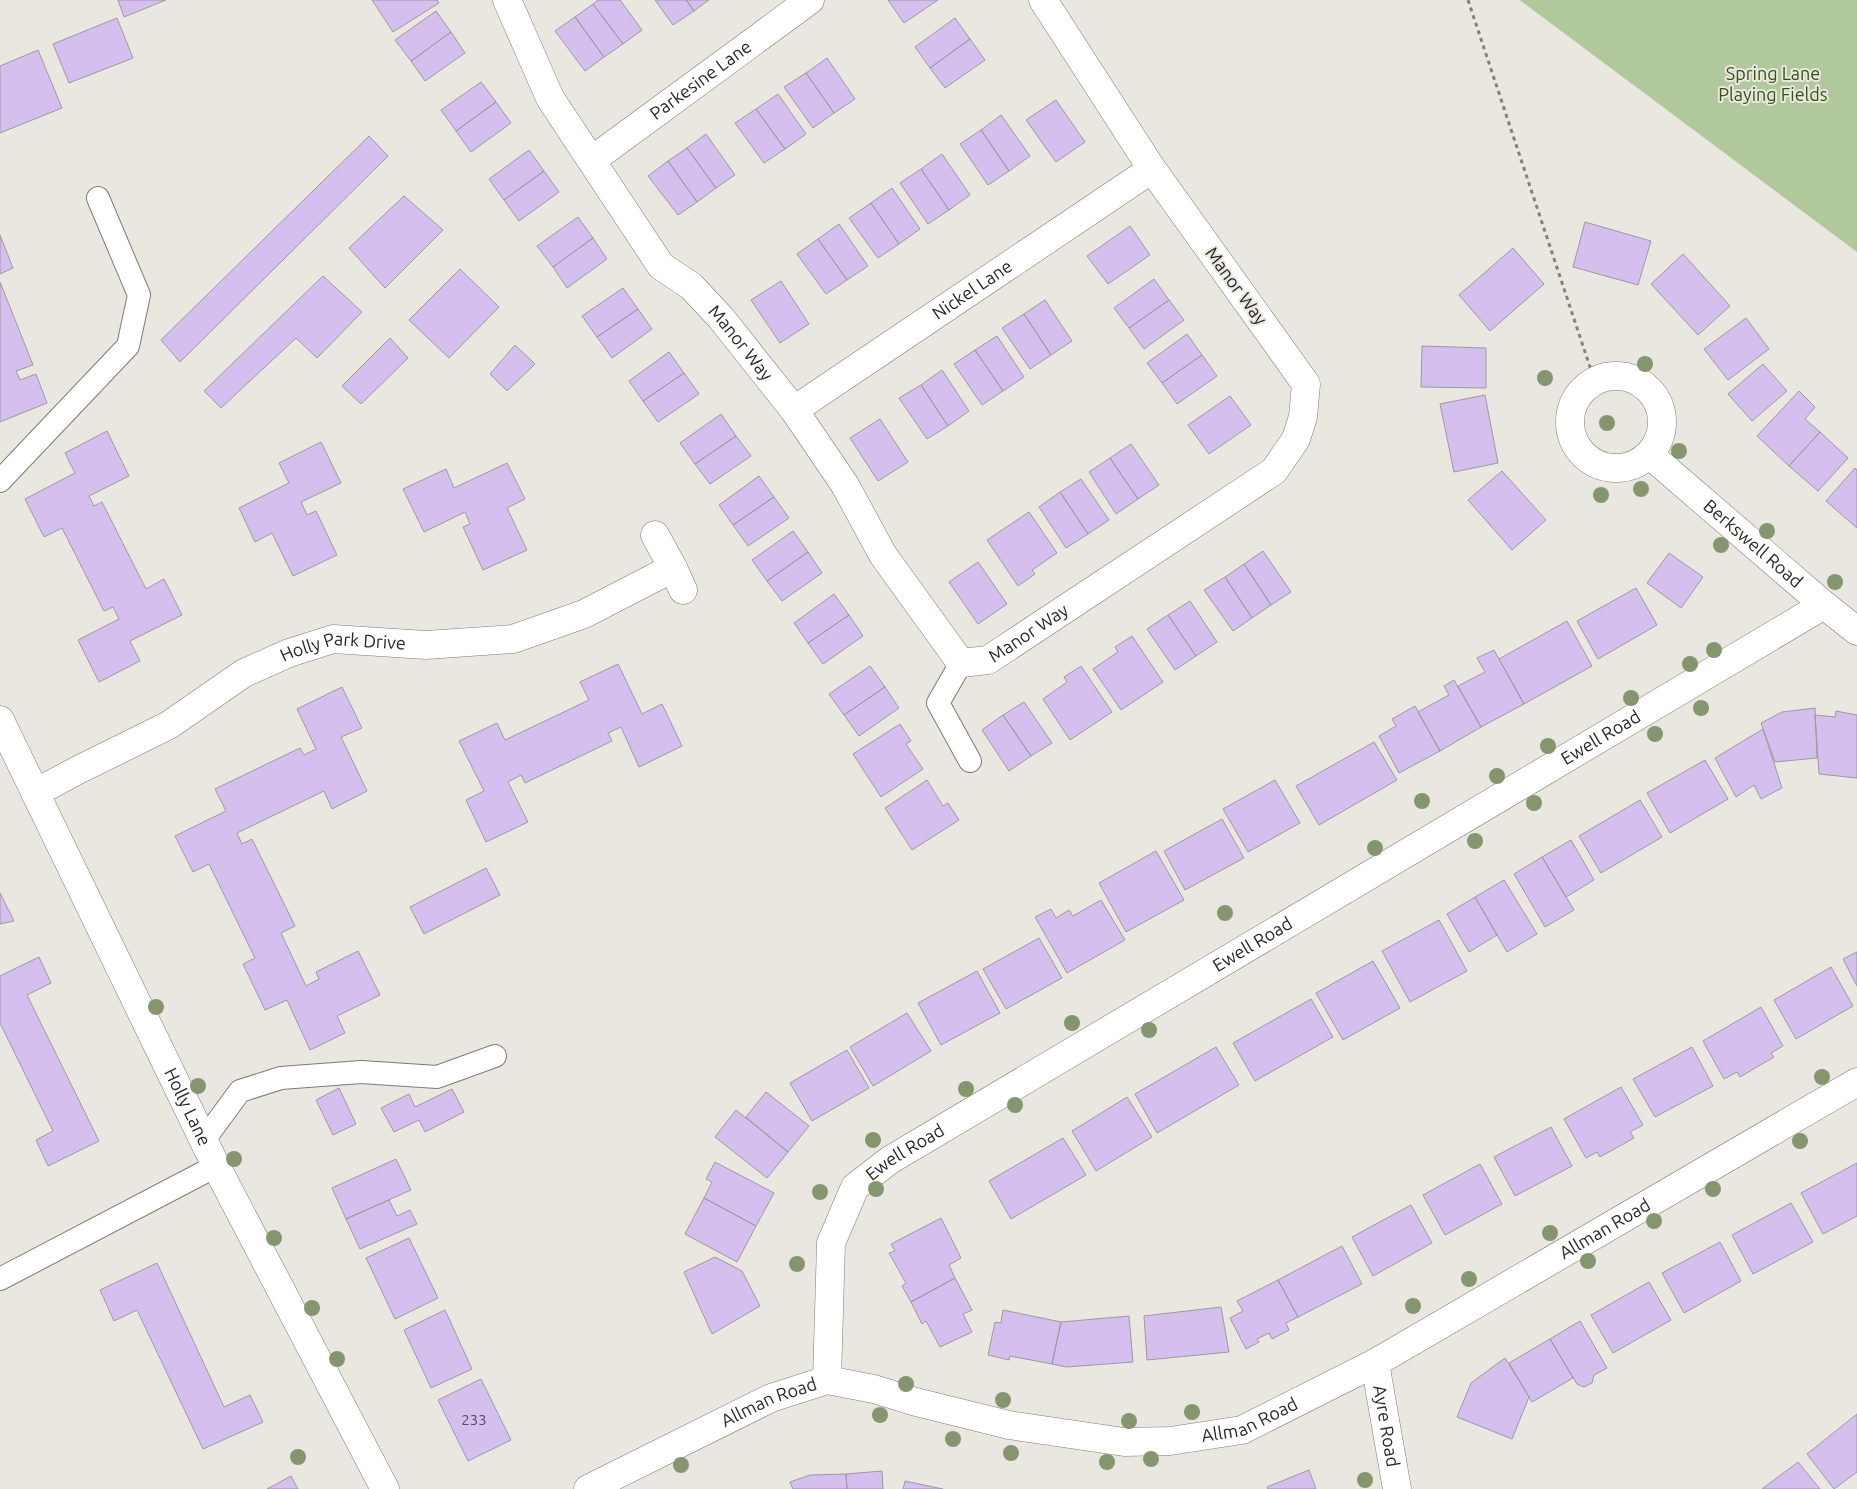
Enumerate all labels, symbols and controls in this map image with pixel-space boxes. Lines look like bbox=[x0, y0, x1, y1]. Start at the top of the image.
street label: Parkesine Lane bbox=[646, 36, 755, 123]
park label: Spring Lane Playing Fields bbox=[1718, 63, 1828, 104]
street label: Manor Way bbox=[1202, 243, 1272, 328]
street label: Nickel Lane bbox=[928, 255, 1015, 323]
street label: Manor Way bbox=[705, 300, 778, 384]
street label: Berkswell Road bbox=[1700, 495, 1807, 591]
street label: Manor Way bbox=[984, 599, 1072, 666]
street label: Holly Park Drive bbox=[277, 628, 406, 665]
street label: Ewell Road bbox=[1557, 705, 1644, 768]
street label: Ewell Road bbox=[1209, 912, 1295, 975]
street label: Holly Lane bbox=[161, 1064, 216, 1149]
street label: Ewell Road bbox=[861, 1119, 947, 1184]
street label: Allman Road bbox=[1555, 1194, 1653, 1262]
street label: Allman Road bbox=[717, 1373, 819, 1430]
street label: Ayre Road bbox=[1370, 1383, 1404, 1468]
street label: Allman Road bbox=[1200, 1393, 1301, 1445]
house number: 233 bbox=[461, 1411, 487, 1428]

